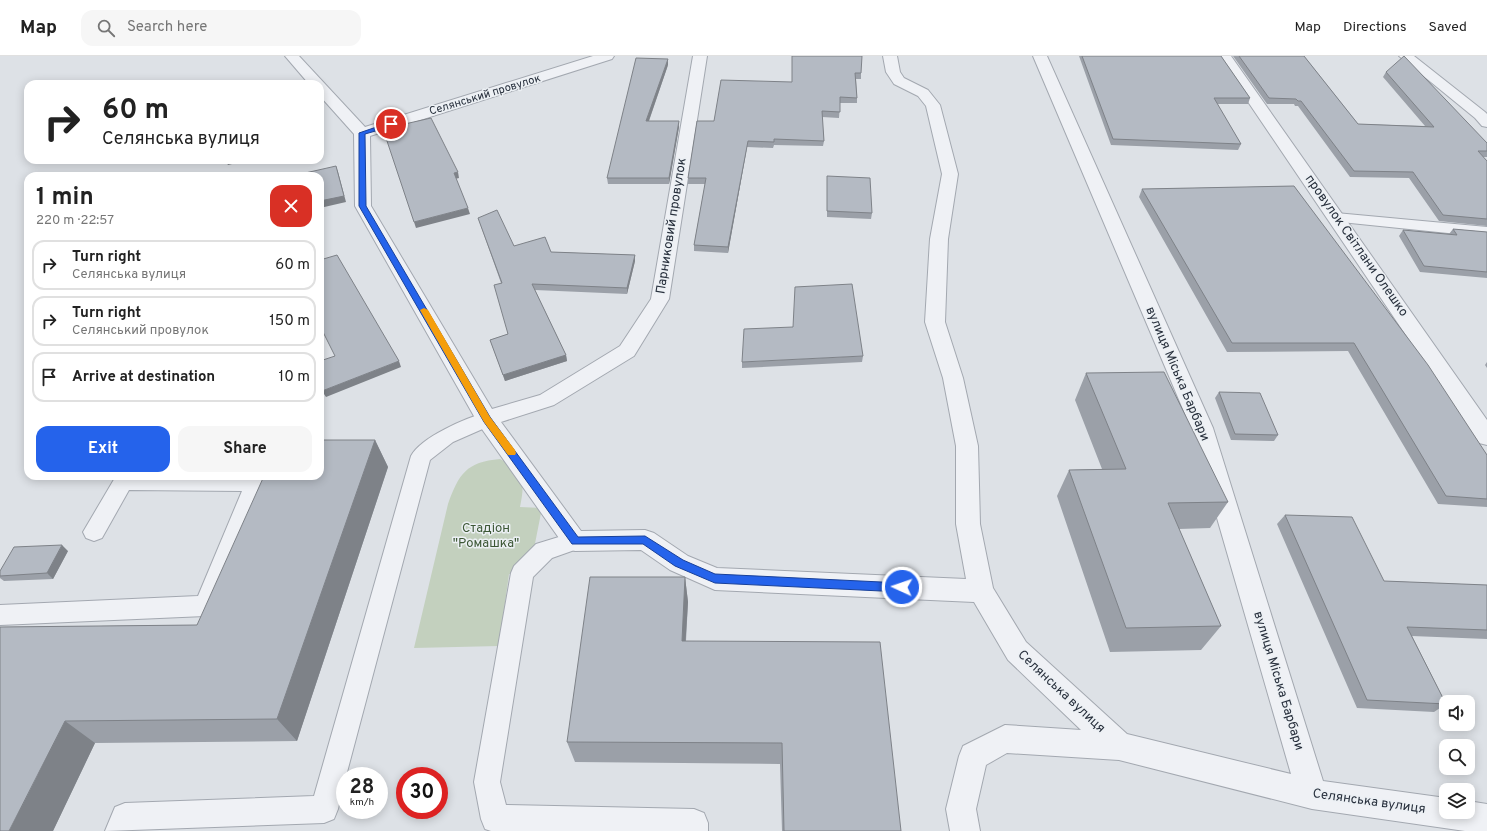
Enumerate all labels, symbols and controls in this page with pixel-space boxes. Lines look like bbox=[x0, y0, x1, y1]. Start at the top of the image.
search box bbox=[81, 10, 361, 46]
text: Map bbox=[20, 16, 57, 40]
icon: search bbox=[95, 17, 117, 39]
text: Search here bbox=[127, 18, 207, 37]
text: Map bbox=[1295, 19, 1321, 36]
text: Directions bbox=[1343, 19, 1407, 36]
text: Saved bbox=[1429, 19, 1467, 36]
street label: Селянський провулок bbox=[428, 71, 542, 119]
text: 60 m bbox=[102, 93, 169, 129]
icon: right bbox=[36, 96, 88, 148]
pin bbox=[374, 107, 408, 141]
icon: arrive bbox=[380, 113, 402, 135]
text: Селянська вулиця bbox=[102, 128, 260, 151]
street label: Парниковий провулок bbox=[653, 157, 691, 295]
street label: провулок Світлани Олешко bbox=[1301, 172, 1411, 320]
text: 1 min bbox=[36, 183, 94, 213]
button: close bbox=[270, 185, 312, 227]
text: 220 m · 22:57 bbox=[36, 213, 114, 229]
text: Turn right bbox=[72, 248, 141, 267]
icon: right bbox=[38, 254, 60, 276]
text: 60 m bbox=[275, 256, 310, 275]
text: Селянська вулиця bbox=[72, 267, 186, 283]
text: Turn right bbox=[72, 304, 141, 323]
street label: вулиця Міська Барбари bbox=[1141, 304, 1213, 444]
icon: right bbox=[38, 310, 60, 332]
text: 150 m bbox=[269, 312, 310, 331]
text: Селянський провулок bbox=[72, 323, 209, 339]
icon: arrive bbox=[38, 366, 60, 388]
text: Arrive at destination bbox=[72, 368, 215, 387]
text: 10 m bbox=[279, 368, 310, 387]
button: Exit bbox=[36, 426, 170, 472]
button: Share bbox=[178, 426, 312, 472]
park label: Стадіон "Ромашка" bbox=[453, 521, 519, 552]
position arrow bbox=[881, 566, 923, 608]
street label: вулиця Міська Барбари bbox=[1249, 610, 1307, 752]
street label: Селянська вулиця bbox=[1014, 647, 1108, 737]
map controls bbox=[1439, 695, 1475, 819]
button: sound bbox=[1439, 695, 1475, 731]
button: search bbox=[1439, 739, 1475, 775]
speed limit sign: 30 bbox=[396, 767, 448, 819]
text: 28 bbox=[350, 775, 374, 801]
button: layers bbox=[1439, 783, 1475, 819]
street label: Селянська вулиця bbox=[1311, 786, 1427, 818]
text: km/h bbox=[350, 796, 374, 809]

